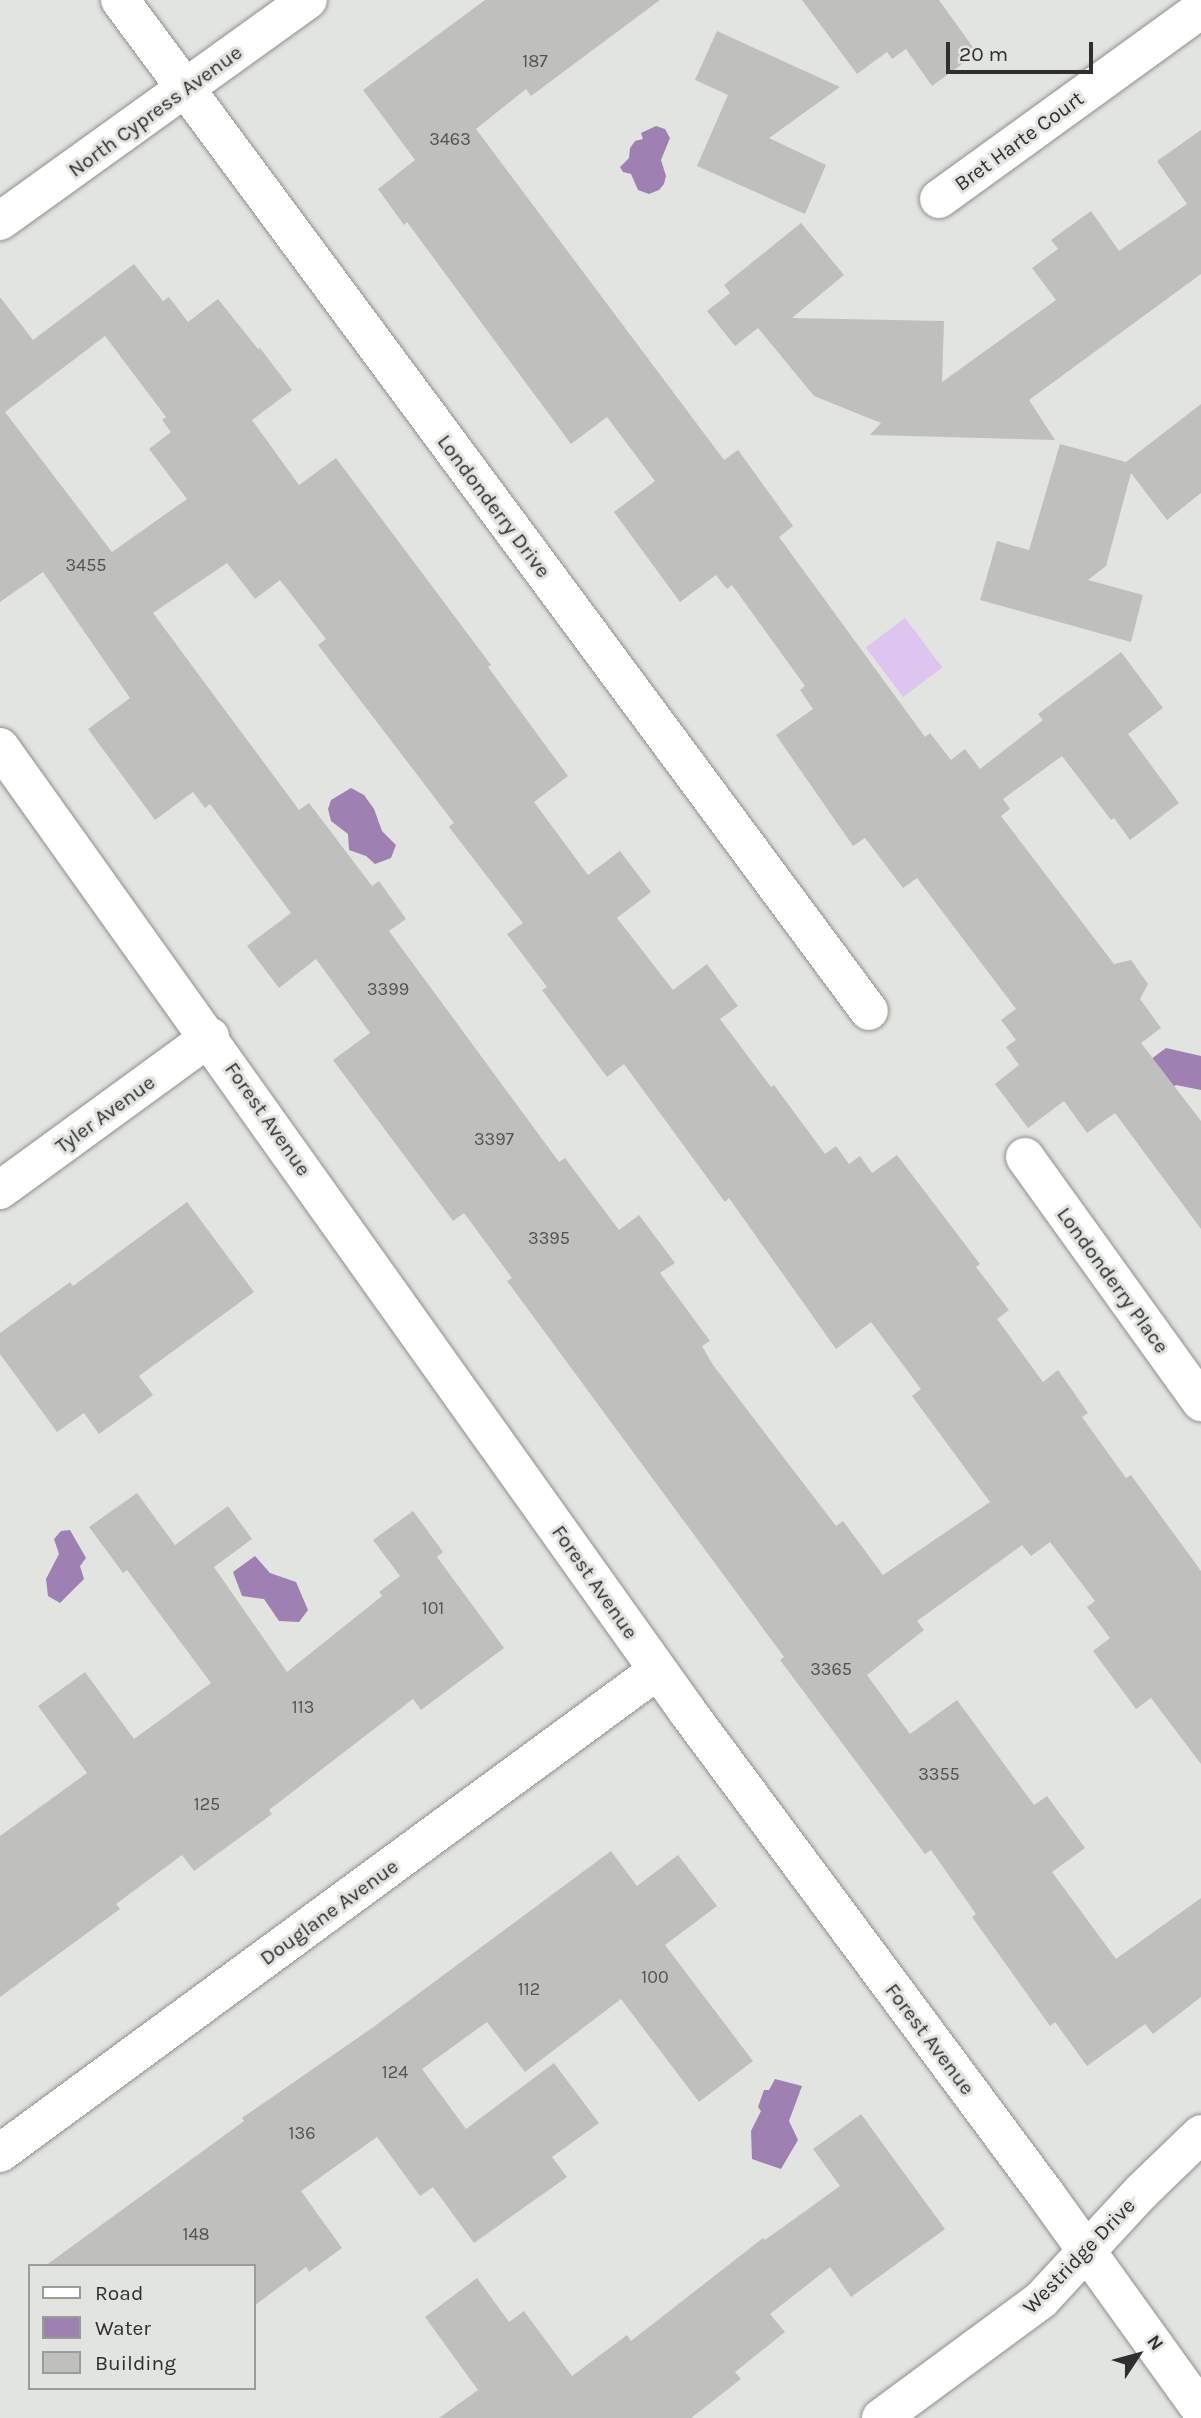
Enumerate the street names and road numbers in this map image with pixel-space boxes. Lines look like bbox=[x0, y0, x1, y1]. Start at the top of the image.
street label: North Cypress Avenue bbox=[63, 40, 247, 182]
street label: Bret Harte Court bbox=[949, 86, 1089, 196]
street label: Londonderry Drive bbox=[432, 429, 556, 583]
street label: Forest Avenue bbox=[219, 1057, 317, 1181]
street label: Tyler Avenue bbox=[50, 1069, 160, 1159]
street label: Londonderry Place bbox=[1052, 1202, 1174, 1358]
street label: Forest Avenue bbox=[546, 1520, 644, 1644]
street label: Douglane Avenue bbox=[255, 1853, 403, 1971]
street label: Forest Avenue bbox=[880, 1978, 980, 2100]
street label: Westridge Drive bbox=[1018, 2193, 1140, 2319]

